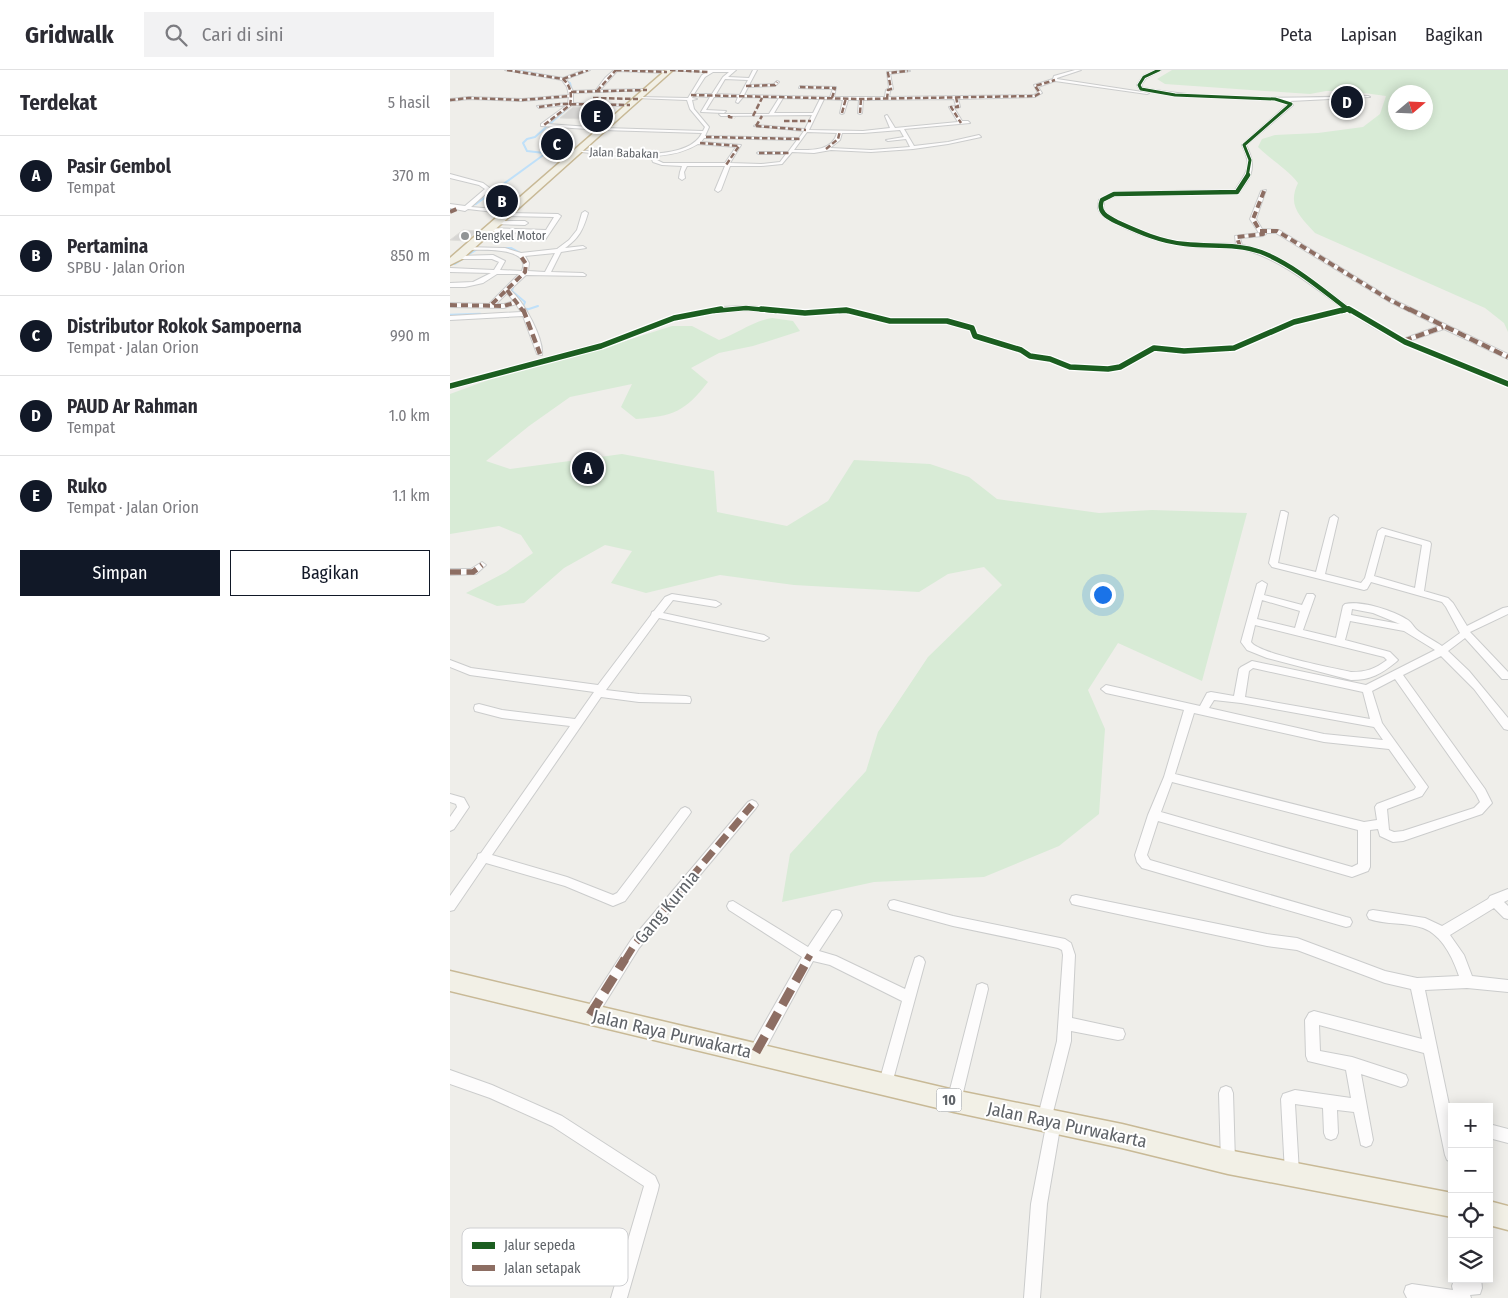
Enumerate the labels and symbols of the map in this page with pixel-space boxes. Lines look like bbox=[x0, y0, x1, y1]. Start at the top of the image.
pin: D bbox=[1331, 83, 1363, 121]
north arrow bbox=[1388, 85, 1433, 130]
pin: E bbox=[581, 97, 613, 135]
pin: C bbox=[541, 125, 573, 163]
street label: Jalan Babakan bbox=[589, 145, 659, 161]
pin: B bbox=[486, 182, 518, 220]
place label: Bengkel Motor bbox=[475, 229, 547, 243]
marker: Bengkel Motor bbox=[459, 230, 471, 242]
pin: A bbox=[572, 449, 604, 487]
your location bbox=[1090, 582, 1116, 608]
street label: Gang Kurnia bbox=[630, 866, 704, 948]
street label: Jalan Raya Purwakarta bbox=[590, 1005, 754, 1063]
road number: 10 bbox=[936, 1088, 962, 1112]
street label: Jalan Raya Purwakarta bbox=[985, 1097, 1149, 1153]
legend bbox=[462, 1228, 628, 1286]
text: Jalur sepeda bbox=[504, 1237, 575, 1254]
text: Jalan setapak bbox=[504, 1260, 581, 1277]

